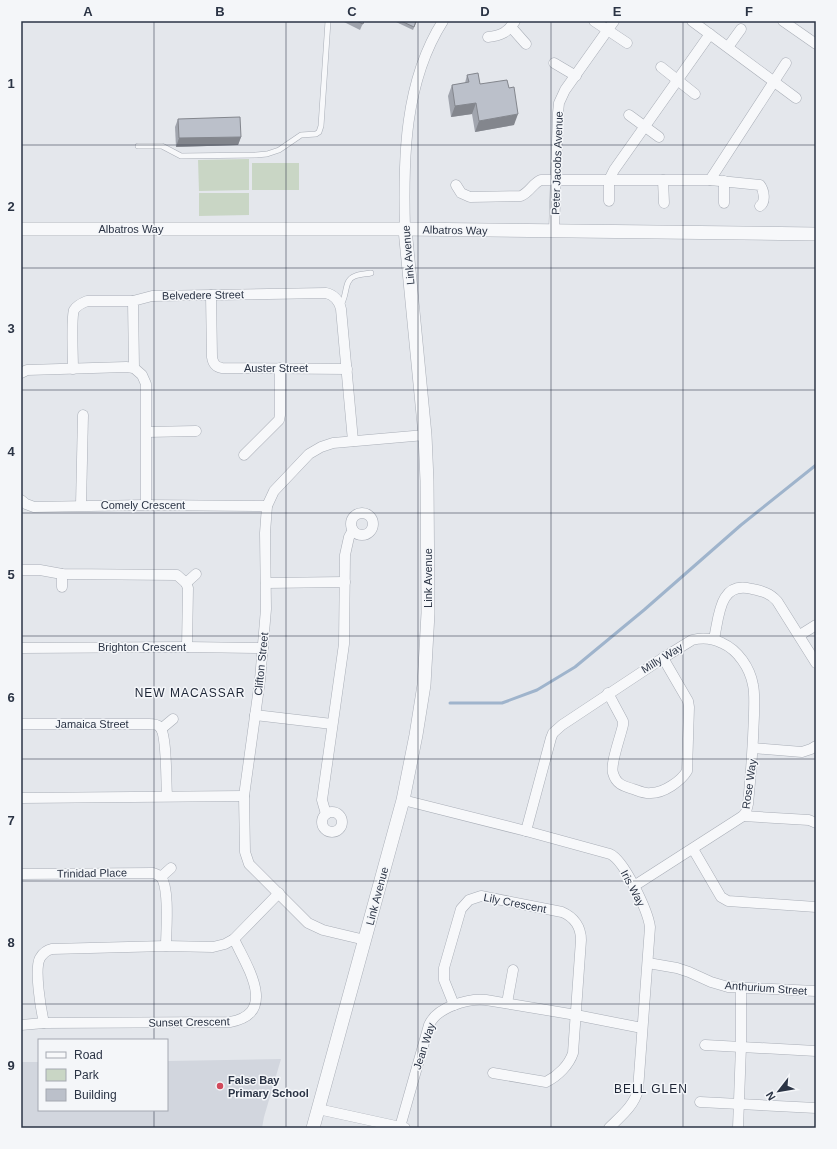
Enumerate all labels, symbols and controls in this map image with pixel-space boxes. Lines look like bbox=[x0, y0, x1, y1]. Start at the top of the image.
text: A bbox=[83, 4, 93, 19]
text: B bbox=[215, 4, 225, 19]
text: C bbox=[347, 4, 357, 19]
text: D bbox=[480, 4, 490, 19]
text: E bbox=[613, 4, 622, 19]
text: F bbox=[745, 4, 753, 19]
text: 1 bbox=[7, 76, 15, 91]
street label: Peter Jacobs Avenue bbox=[549, 111, 565, 215]
text: 2 bbox=[7, 199, 15, 214]
street label: Albatros Way bbox=[98, 223, 164, 235]
street label: Albatros Way bbox=[422, 223, 488, 237]
street label: Link Avenue bbox=[399, 225, 417, 285]
street label: Belvedere Street bbox=[162, 288, 244, 302]
text: 3 bbox=[7, 321, 15, 336]
street label: Auster Street bbox=[244, 362, 308, 374]
text: 4 bbox=[7, 444, 15, 459]
street label: Comely Crescent bbox=[101, 499, 185, 511]
street label: Link Avenue bbox=[422, 548, 434, 608]
text: 5 bbox=[7, 567, 15, 582]
street label: Clifton Street bbox=[252, 632, 270, 696]
street label: Milly Way bbox=[639, 640, 685, 675]
street label: Brighton Crescent bbox=[98, 641, 186, 653]
district label: NEW MACASSAR bbox=[135, 686, 245, 700]
text: 6 bbox=[7, 690, 15, 705]
street label: Jamaica Street bbox=[55, 718, 129, 730]
street label: Rose Way bbox=[740, 758, 759, 810]
text: 7 bbox=[7, 813, 15, 828]
street label: Trinidad Place bbox=[57, 866, 127, 880]
street label: Link Avenue bbox=[363, 866, 391, 926]
street label: Iris Way bbox=[618, 868, 648, 909]
street label: Lily Crescent bbox=[483, 891, 547, 915]
text: 8 bbox=[7, 935, 15, 950]
street label: Anthurium Street bbox=[724, 979, 808, 997]
street label: Sunset Crescent bbox=[148, 1015, 230, 1029]
street label: Jean Way bbox=[411, 1021, 437, 1071]
legend bbox=[38, 1039, 168, 1111]
text: Road bbox=[74, 1048, 103, 1062]
text: 9 bbox=[7, 1058, 15, 1073]
text: Park bbox=[74, 1068, 100, 1082]
north arrow bbox=[759, 1071, 799, 1111]
place label: False Bay Primary School bbox=[228, 1074, 309, 1099]
marker: False Bay Primary School bbox=[215, 1081, 225, 1091]
district label: BELL GLEN bbox=[614, 1082, 688, 1096]
text: Building bbox=[74, 1088, 117, 1102]
text: N bbox=[763, 1090, 778, 1103]

